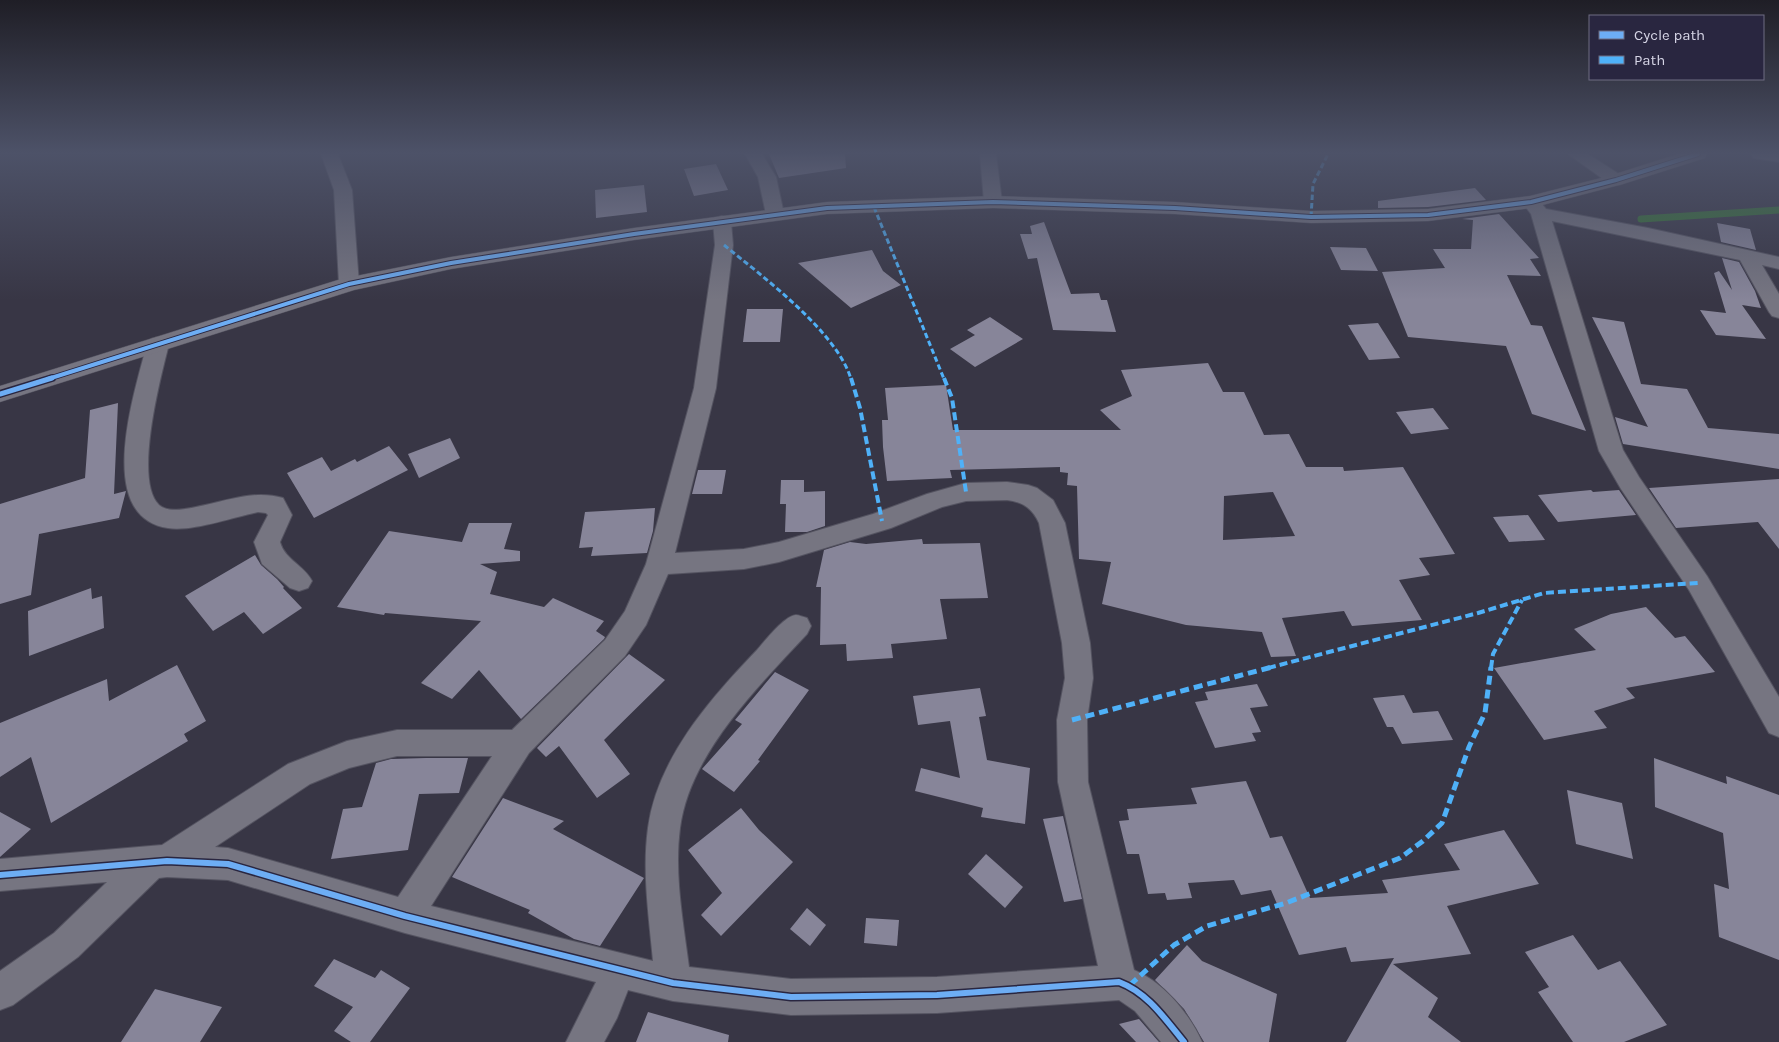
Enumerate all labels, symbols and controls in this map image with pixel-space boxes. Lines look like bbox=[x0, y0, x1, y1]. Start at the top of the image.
legend bbox=[1589, 15, 1764, 80]
text: Cycle path bbox=[1634, 26, 1705, 44]
text: Path bbox=[1634, 51, 1665, 69]

